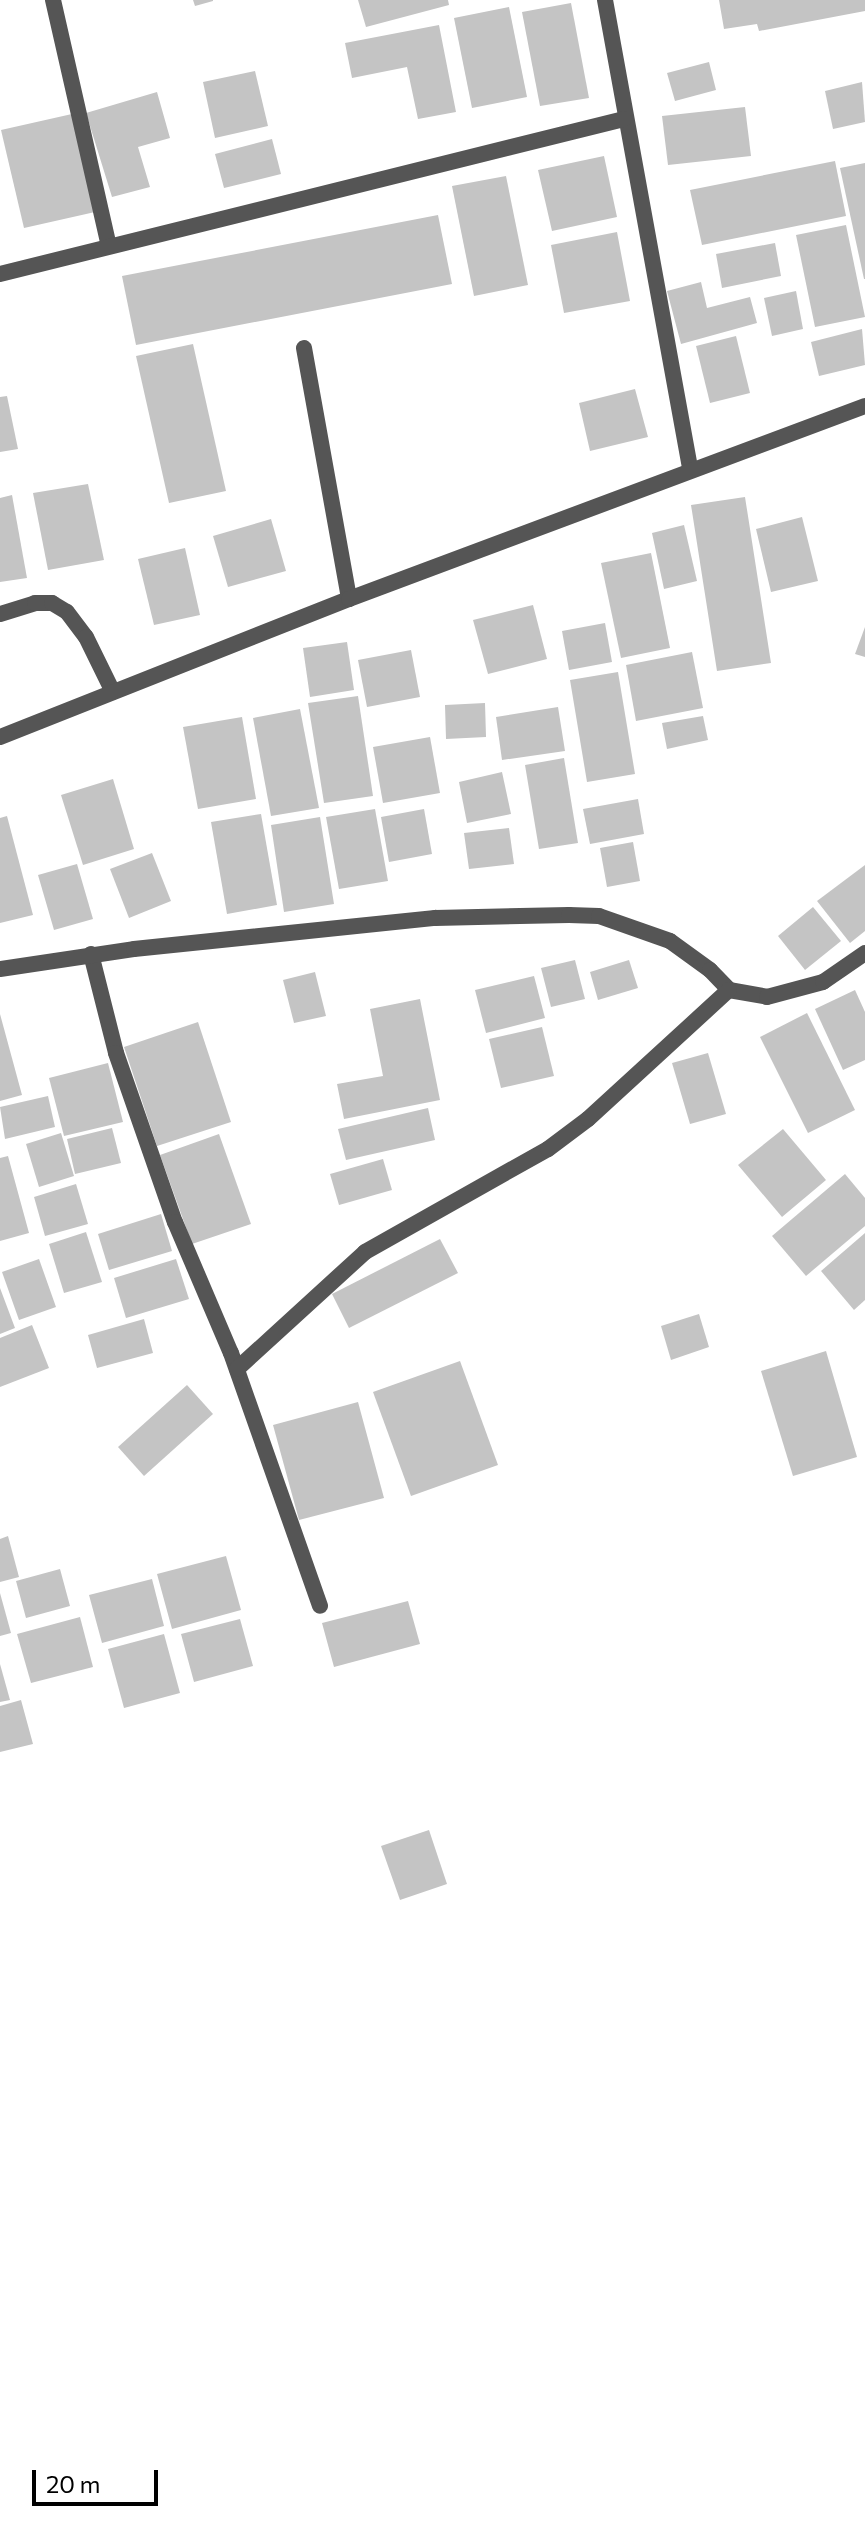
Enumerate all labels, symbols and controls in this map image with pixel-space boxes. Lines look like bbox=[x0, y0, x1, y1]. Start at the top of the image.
scale bar bbox=[36, 2454, 162, 2504]
text: 20 m bbox=[46, 2469, 100, 2498]

